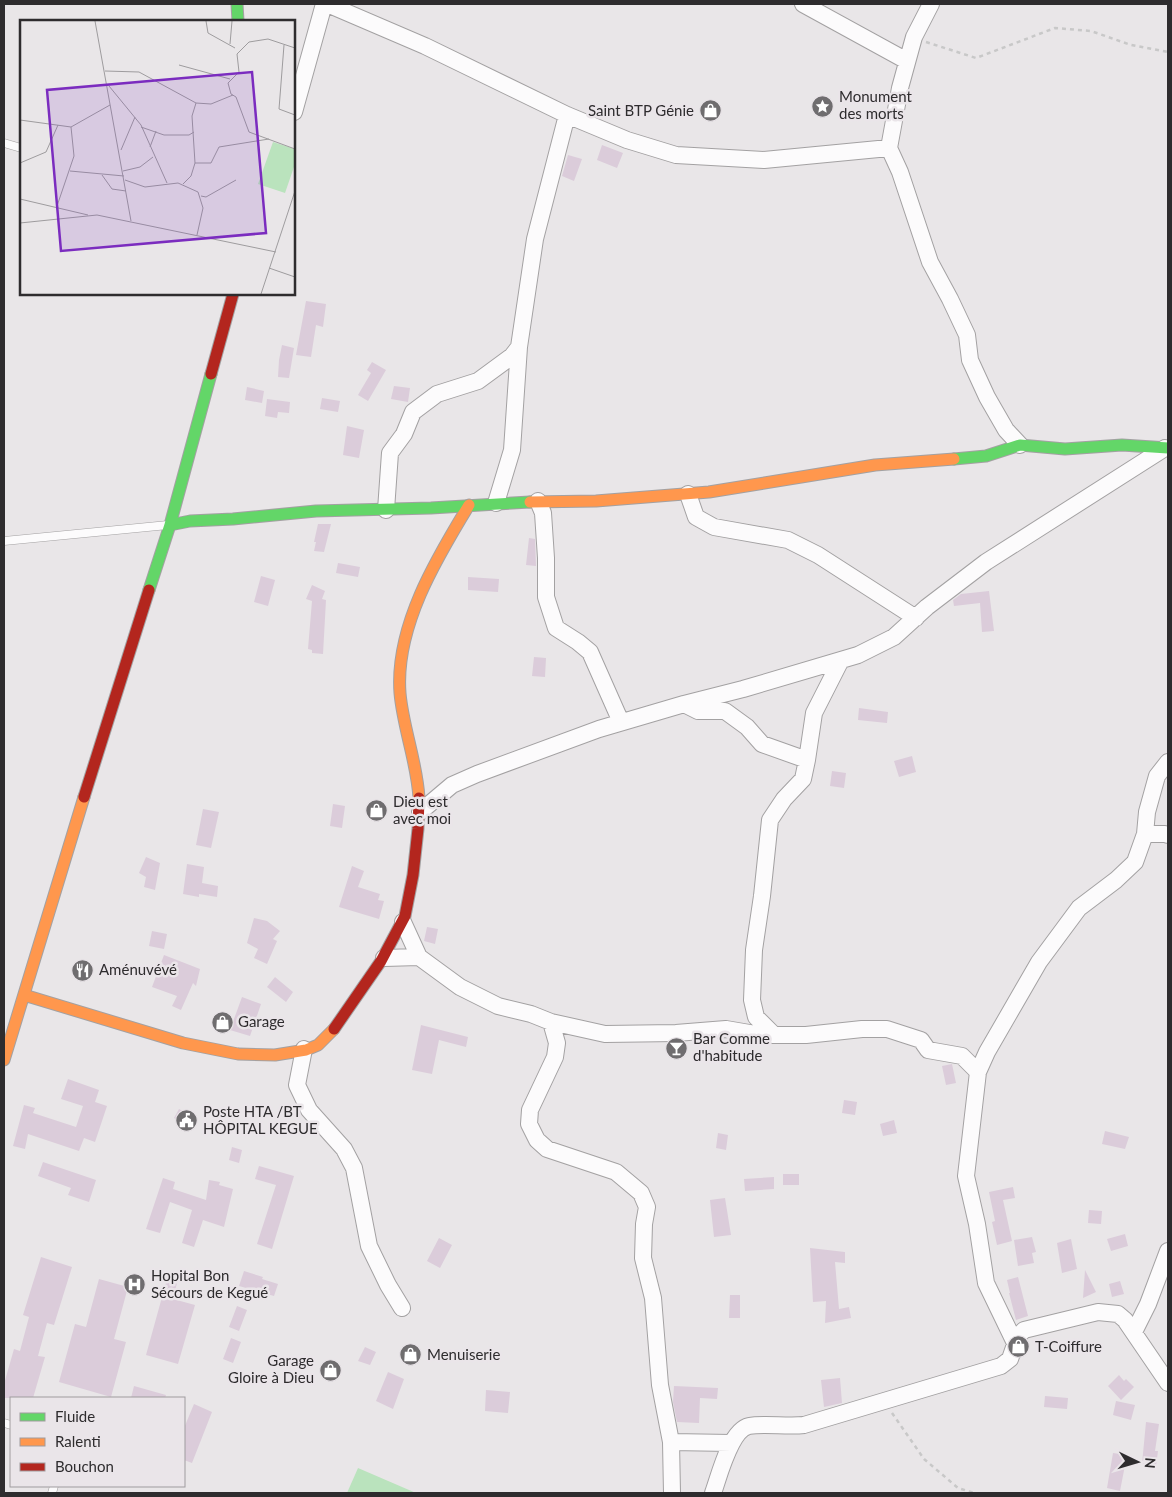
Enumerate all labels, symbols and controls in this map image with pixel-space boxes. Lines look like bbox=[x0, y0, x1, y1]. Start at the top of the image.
inset map bbox=[20, 20, 295, 295]
place label: Monument des morts bbox=[839, 87, 912, 122]
place icon: Monument des morts bbox=[811, 94, 835, 118]
shop icon: Saint BTP Génie bbox=[698, 99, 722, 123]
place label: Saint BTP Génie bbox=[588, 101, 694, 119]
place label: Dieu est avec moi bbox=[393, 792, 451, 827]
shop icon: Dieu est avec moi bbox=[365, 799, 389, 823]
restaurant icon: Aménuvévé bbox=[71, 958, 95, 982]
place label: Aménuvévé bbox=[99, 960, 177, 978]
shop icon: Garage bbox=[210, 1010, 234, 1034]
place label: Garage bbox=[238, 1012, 285, 1030]
place label: Bar Comme d'habitude bbox=[693, 1029, 770, 1064]
bar icon: Bar Comme d'habitude bbox=[665, 1036, 689, 1060]
place label: Poste HTA /BT HÔPITAL KEGUE bbox=[203, 1102, 318, 1137]
public building icon: Poste HTA /BT HÔPITAL KEGUE bbox=[175, 1109, 199, 1133]
place label: Hopital Bon Sécours de Kegué bbox=[151, 1266, 268, 1301]
hospital icon: Hopital Bon Sécours de Kegué bbox=[123, 1273, 147, 1297]
shop icon: T-Coiffure bbox=[1007, 1335, 1031, 1359]
place label: T-Coiffure bbox=[1035, 1337, 1102, 1355]
shop icon: Menuiserie bbox=[399, 1343, 423, 1367]
place label: Menuiserie bbox=[427, 1345, 500, 1363]
place label: Garage Gloire à Dieu bbox=[228, 1351, 314, 1386]
shop icon: Garage Gloire à Dieu bbox=[318, 1358, 342, 1382]
legend bbox=[10, 1397, 185, 1487]
text: Fluide bbox=[55, 1407, 95, 1425]
text: Ralenti bbox=[55, 1432, 101, 1450]
north arrow bbox=[1112, 1437, 1162, 1487]
text: Bouchon bbox=[55, 1457, 114, 1475]
text: N bbox=[1142, 1457, 1159, 1469]

